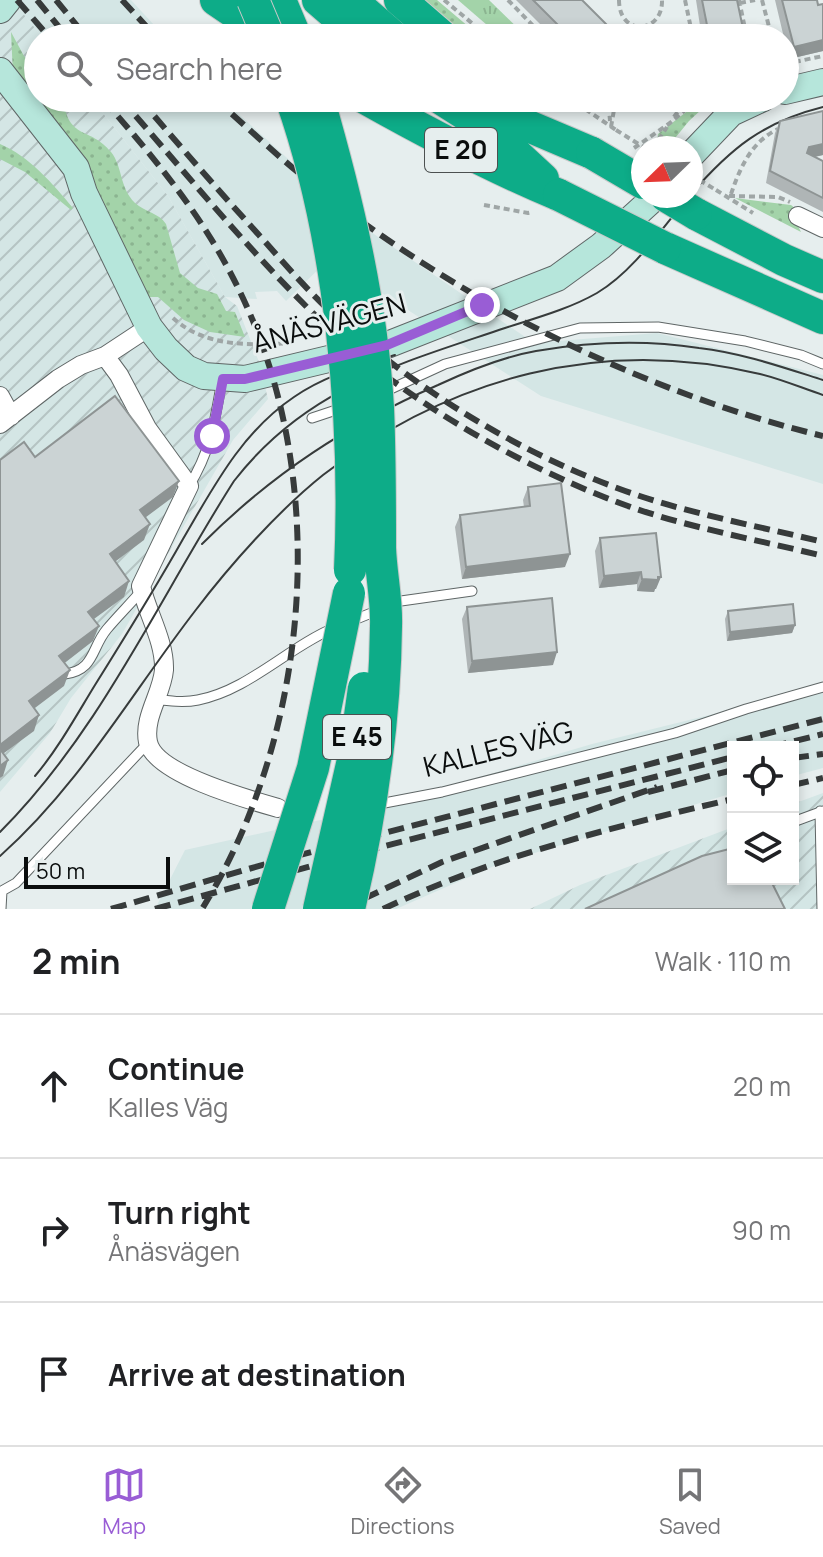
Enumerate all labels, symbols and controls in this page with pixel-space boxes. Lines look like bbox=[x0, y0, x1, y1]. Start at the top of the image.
search box bbox=[24, 24, 799, 112]
icon: search bbox=[52, 46, 96, 90]
text: Search here bbox=[116, 48, 283, 89]
road number: E 20 bbox=[425, 128, 497, 172]
north arrow bbox=[631, 136, 703, 208]
street label: ÅNÄSVÄGEN bbox=[248, 283, 410, 361]
route end bbox=[464, 287, 500, 323]
route start bbox=[194, 418, 230, 454]
street label: KALLES VÄG bbox=[419, 711, 577, 785]
road number: E 45 bbox=[323, 715, 391, 759]
map controls bbox=[727, 741, 799, 885]
button: locate bbox=[727, 741, 799, 813]
button: layers bbox=[727, 813, 799, 885]
scale bar bbox=[24, 853, 170, 889]
text: 50 m bbox=[36, 856, 85, 886]
text: 2 min bbox=[32, 938, 120, 984]
text: Walk · 110 m bbox=[655, 943, 791, 979]
text: Continue bbox=[108, 1048, 244, 1089]
icon: ahead bbox=[32, 1064, 76, 1108]
text: 20 m bbox=[733, 1068, 791, 1104]
text: Kalles Väg bbox=[108, 1089, 228, 1125]
text: Turn right bbox=[108, 1192, 251, 1233]
icon: right bbox=[32, 1208, 76, 1252]
text: 90 m bbox=[732, 1212, 791, 1248]
text: Ånäsvägen bbox=[108, 1233, 240, 1269]
icon: arrive bbox=[32, 1352, 76, 1396]
text: Arrive at destination bbox=[108, 1354, 406, 1395]
tab: Map bbox=[102, 1463, 146, 1541]
tab: Directions bbox=[350, 1463, 455, 1541]
tab: Saved bbox=[659, 1463, 721, 1541]

